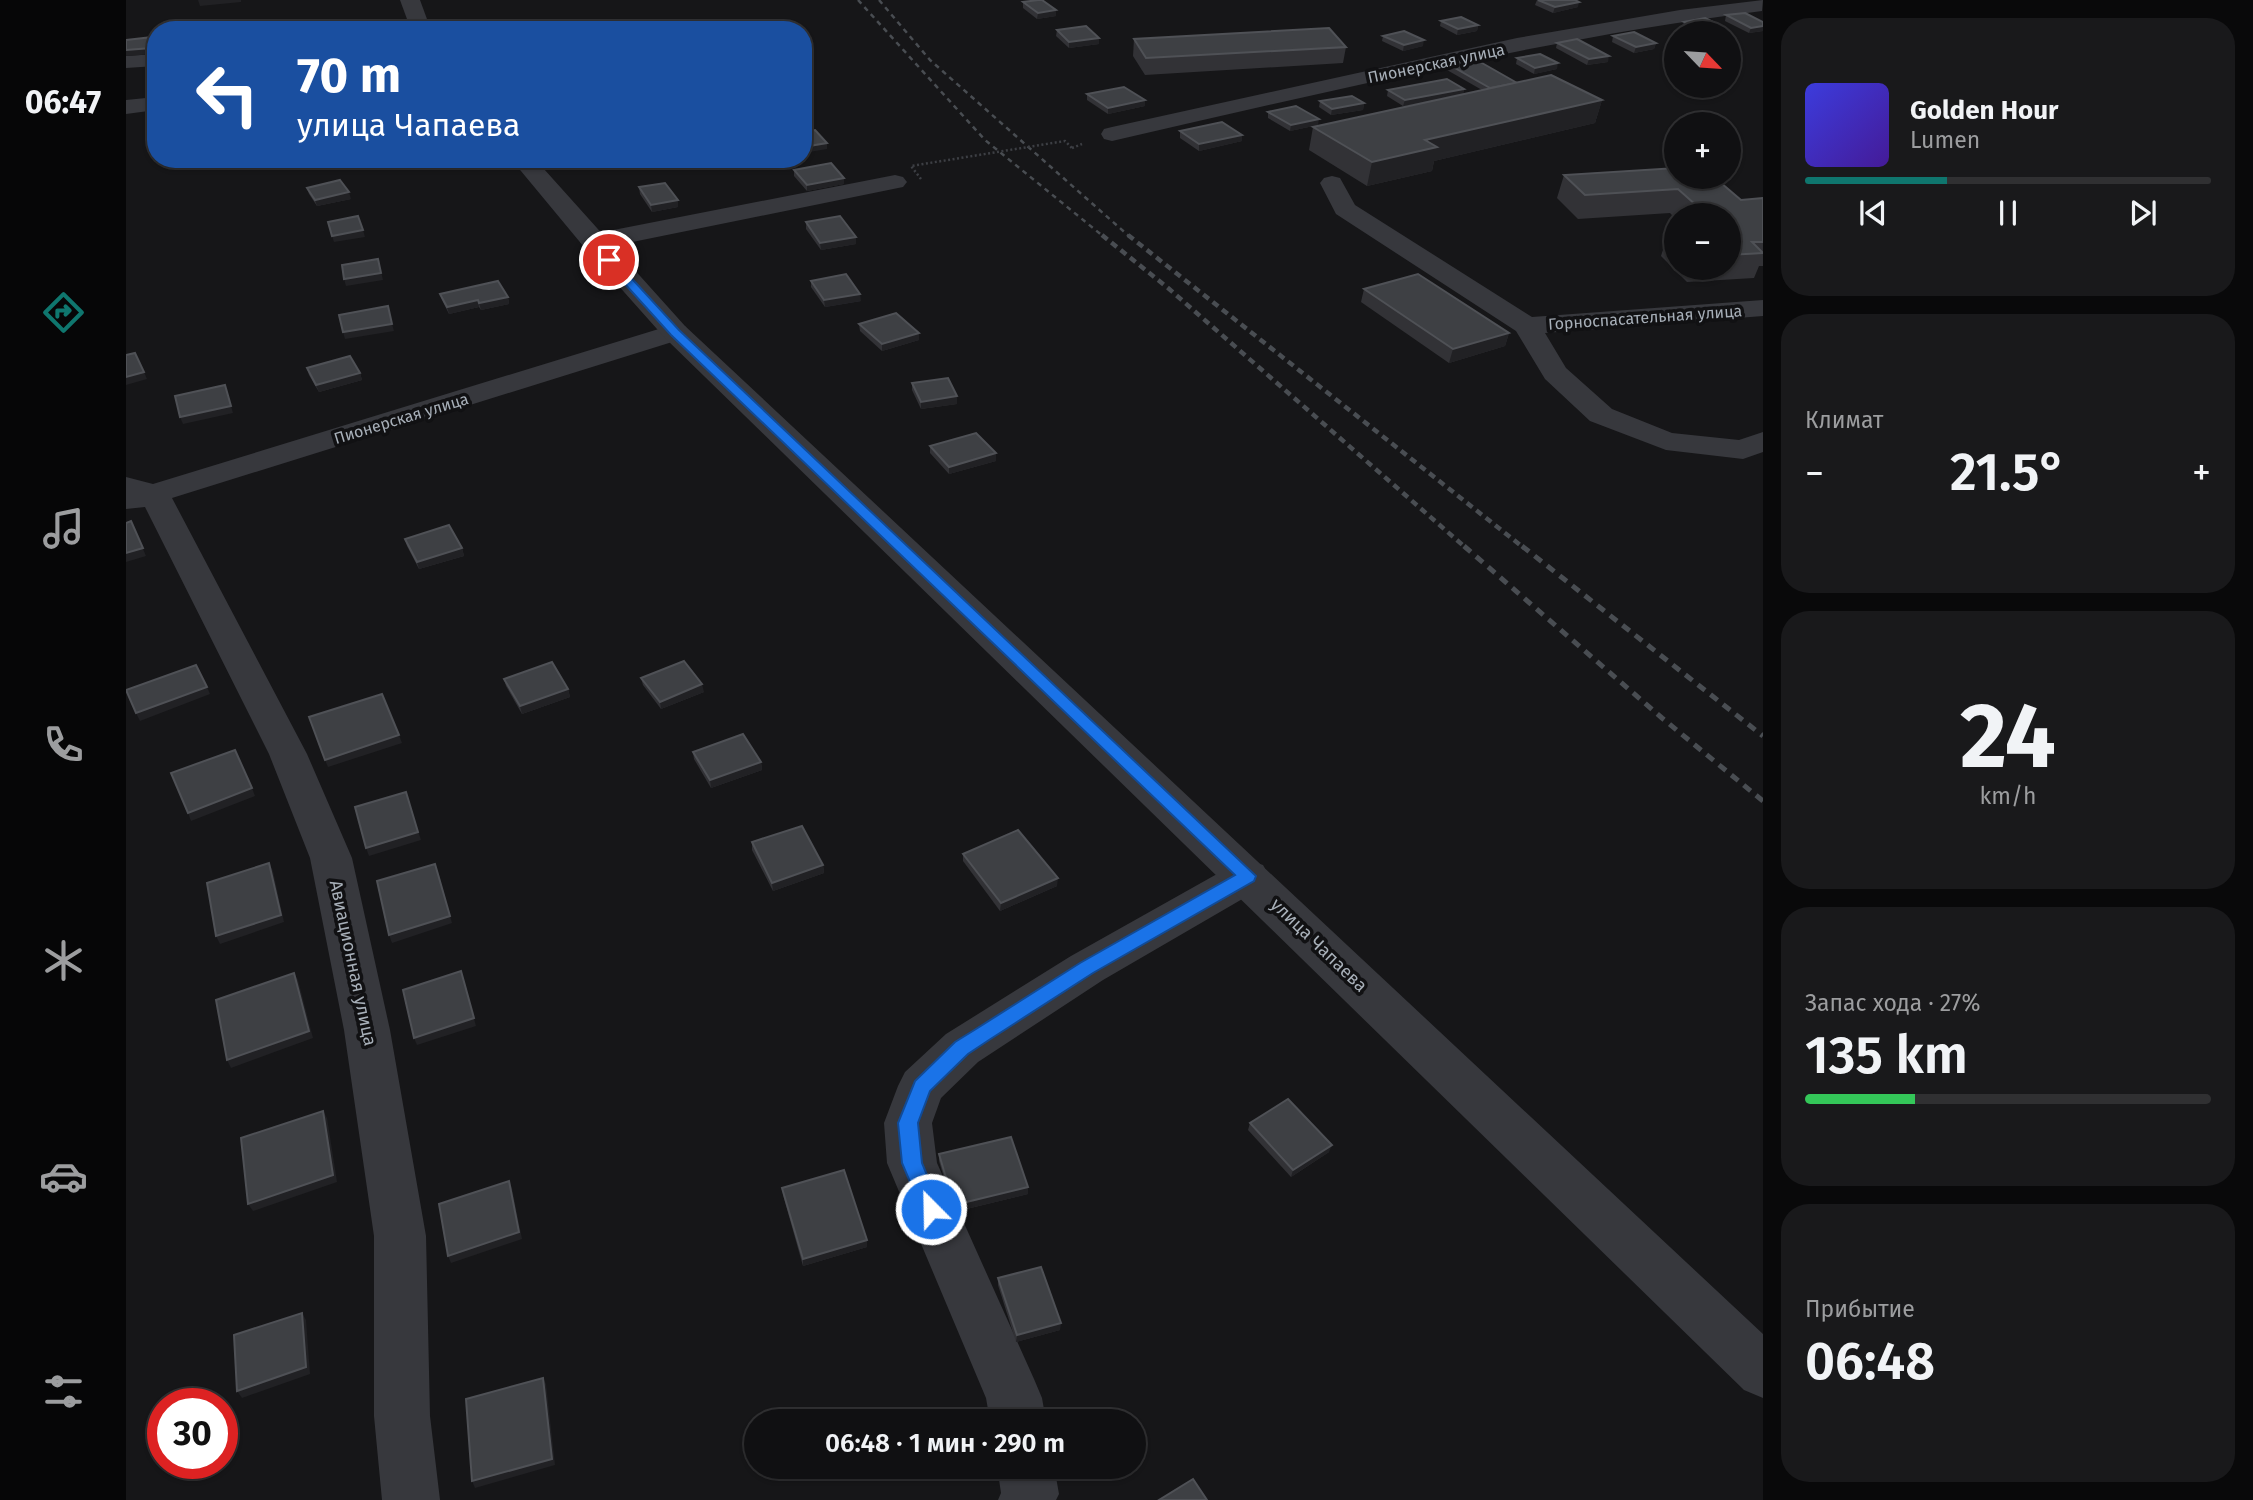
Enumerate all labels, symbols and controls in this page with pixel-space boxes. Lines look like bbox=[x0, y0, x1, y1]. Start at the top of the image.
north arrow bbox=[1664, 21, 1741, 98]
map controls bbox=[1664, 21, 1741, 280]
street label: Пионерская улица bbox=[1366, 40, 1506, 87]
text: 70 m bbox=[297, 46, 401, 105]
icon: left bbox=[182, 49, 273, 140]
text: 06:47 bbox=[25, 83, 101, 121]
text: Golden Hour bbox=[1910, 95, 2058, 126]
text: улица Чапаева bbox=[297, 106, 521, 144]
button: + bbox=[1664, 112, 1741, 189]
text: Lumen bbox=[1910, 126, 1980, 154]
icon: previous bbox=[1854, 194, 1892, 232]
icon: pause bbox=[1989, 194, 2027, 232]
icon: next bbox=[2124, 194, 2162, 232]
button: − bbox=[1664, 203, 1741, 280]
pin bbox=[579, 230, 639, 290]
icon: arrive bbox=[590, 241, 628, 279]
icon: directions bbox=[39, 288, 88, 337]
street label: Горноспасательная улица bbox=[1547, 301, 1743, 334]
street label: Пионерская улица bbox=[332, 389, 471, 448]
text: Климат bbox=[1805, 406, 1883, 434]
text: 21.5° bbox=[1950, 441, 2066, 504]
text: − bbox=[1805, 450, 1824, 496]
text: + bbox=[2192, 450, 2211, 496]
icon: music bbox=[39, 504, 88, 553]
text: 24 bbox=[1960, 682, 2056, 791]
icon: phone bbox=[39, 720, 88, 769]
text: km/h bbox=[1980, 782, 2036, 810]
street label: Авиационная улица bbox=[325, 878, 381, 1048]
street label: улица Чапаева bbox=[1266, 893, 1372, 997]
icon: climate bbox=[39, 936, 88, 985]
text: Запас хода · 27% bbox=[1805, 989, 1980, 1017]
text: 135 km bbox=[1805, 1024, 1968, 1087]
icon: car bbox=[39, 1152, 88, 1201]
position arrow bbox=[894, 1172, 968, 1246]
text: Прибытие bbox=[1805, 1295, 1915, 1323]
text: 06:48 bbox=[1805, 1330, 1935, 1393]
icon: filters bbox=[39, 1367, 88, 1416]
speed limit sign: 30 bbox=[147, 1388, 238, 1479]
text: 06:48 · 1 мин · 290 m bbox=[825, 1428, 1065, 1459]

